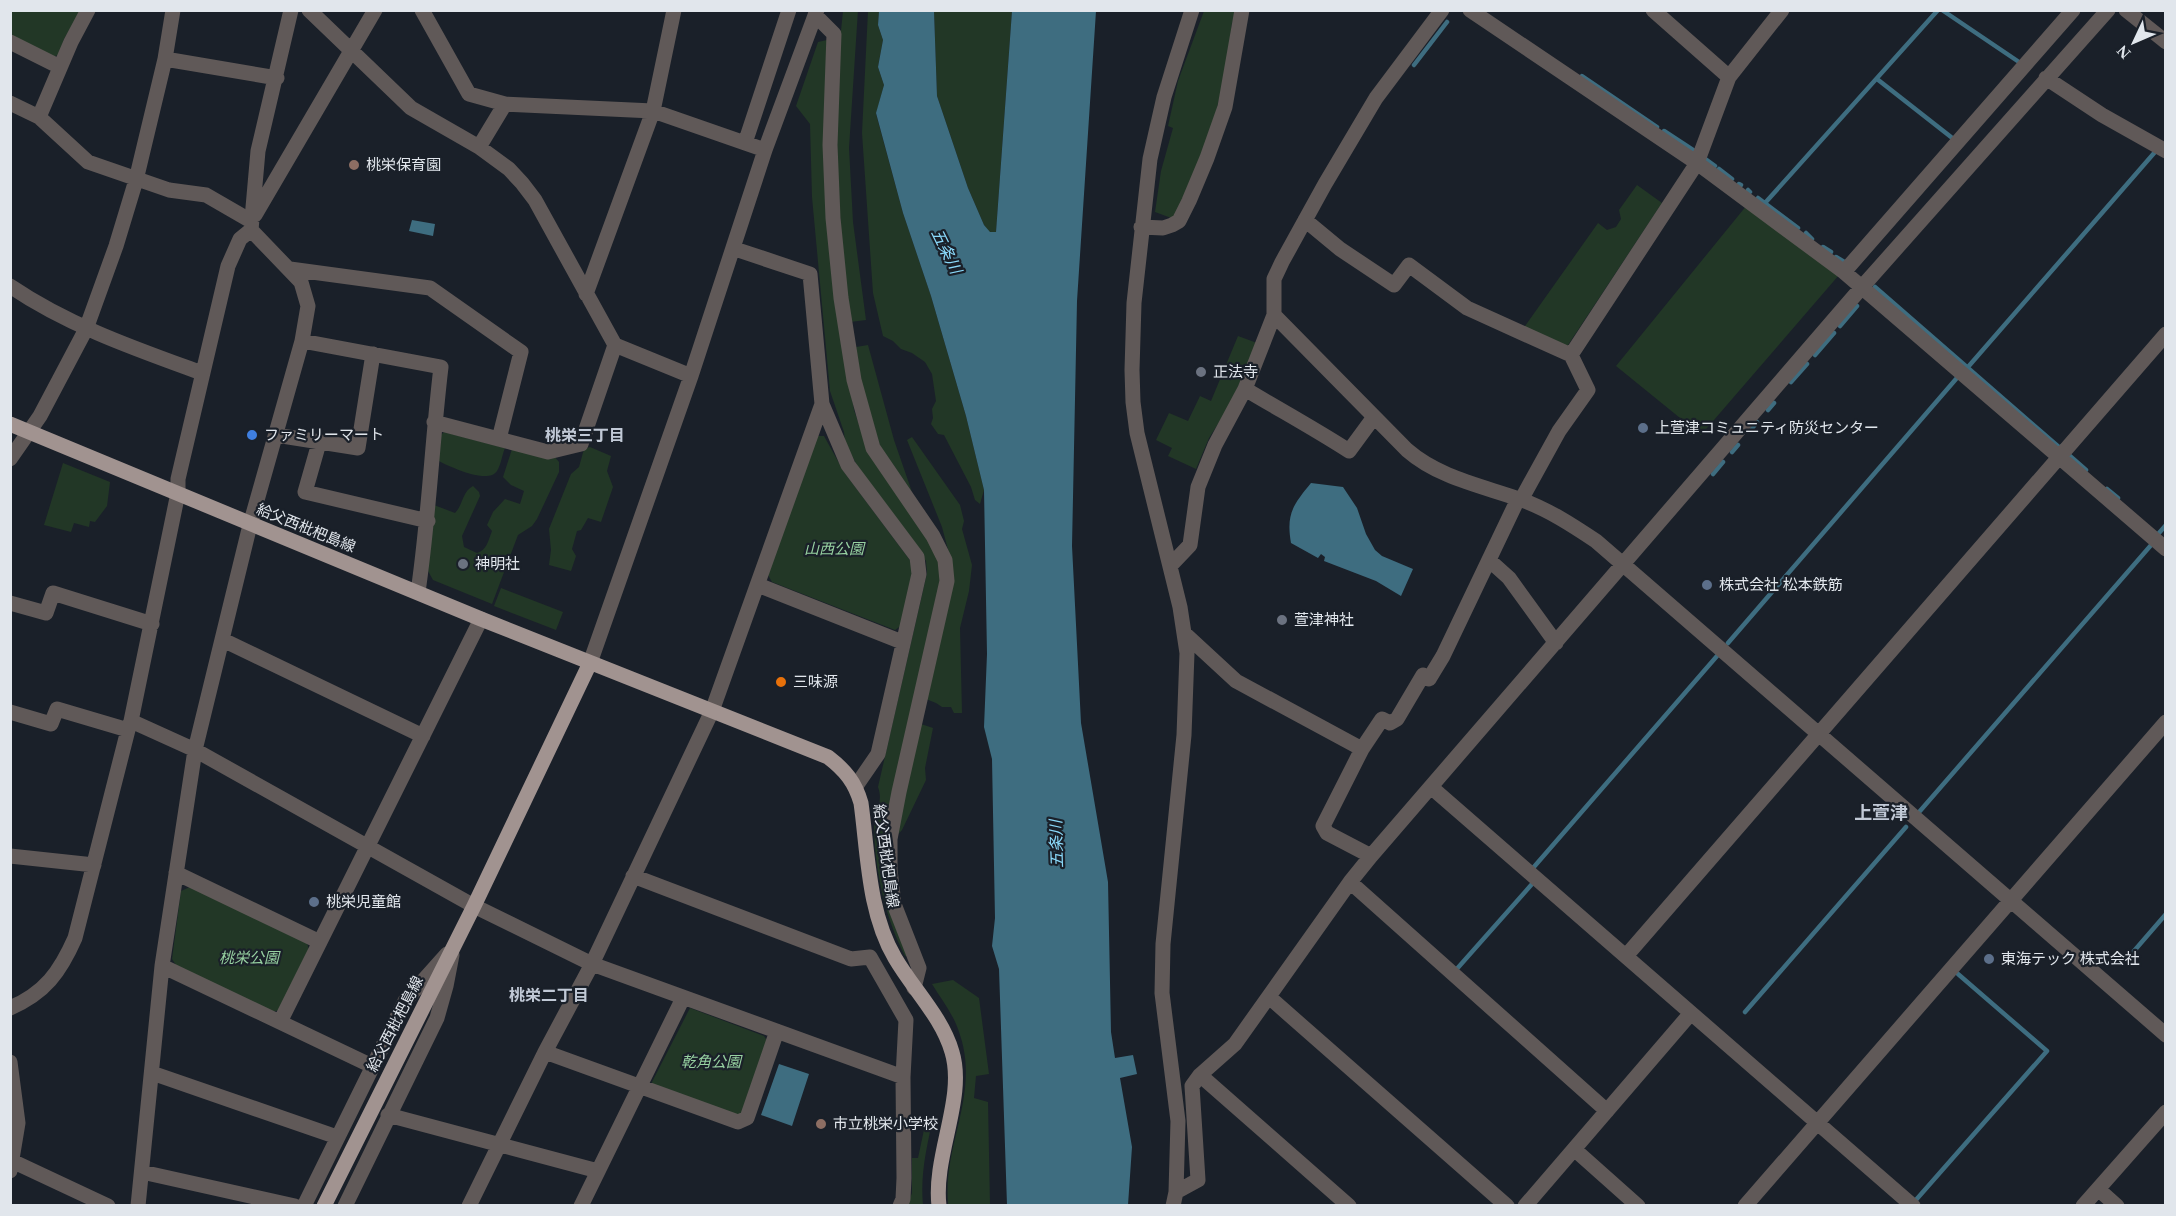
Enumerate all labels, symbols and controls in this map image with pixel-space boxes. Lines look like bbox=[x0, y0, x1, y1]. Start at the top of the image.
north arrow bbox=[2104, 12, 2164, 72]
text: N bbox=[2113, 42, 2134, 62]
place label: 桃栄保育園 bbox=[366, 157, 441, 173]
marker: 桃栄保育園 bbox=[347, 158, 361, 172]
water label: 五条川 bbox=[928, 226, 966, 278]
place label: 正法寺 bbox=[1213, 364, 1258, 380]
marker: 正法寺 bbox=[1194, 365, 1208, 379]
place label: 上萱津コミュニティ防災センター bbox=[1655, 420, 1879, 436]
marker: 上萱津コミュニティ防災センター bbox=[1636, 421, 1650, 435]
place label: ファミリーマート bbox=[264, 427, 384, 443]
district label: 桃栄三丁目 bbox=[545, 427, 625, 444]
marker: ファミリーマート bbox=[245, 428, 259, 442]
street label: 給父西枇杷島線 bbox=[254, 500, 358, 555]
park label: 山西公園 bbox=[804, 541, 866, 557]
place label: 神明社 bbox=[475, 556, 520, 572]
marker: 神明社 bbox=[456, 557, 470, 571]
place label: 株式会社 松本鉄筋 bbox=[1719, 577, 1843, 593]
marker: 株式会社 松本鉄筋 bbox=[1700, 578, 1714, 592]
place label: 萱津神社 bbox=[1294, 612, 1354, 628]
marker: 萱津神社 bbox=[1275, 613, 1289, 627]
place label: 三味源 bbox=[793, 674, 838, 690]
marker: 三味源 bbox=[774, 675, 788, 689]
street label: 給父西枇杷島線 bbox=[871, 803, 902, 909]
district label: 上萱津 bbox=[1854, 803, 1908, 823]
water label: 五条川 bbox=[1047, 818, 1066, 868]
place label: 桃栄児童館 bbox=[326, 894, 401, 910]
marker: 桃栄児童館 bbox=[307, 895, 321, 909]
park label: 桃栄公園 bbox=[219, 950, 281, 966]
place label: 東海テック 株式会社 bbox=[2001, 951, 2140, 967]
marker: 東海テック 株式会社 bbox=[1982, 952, 1996, 966]
street label: 給父西枇杷島線 bbox=[363, 973, 426, 1074]
district label: 桃栄二丁目 bbox=[509, 987, 589, 1004]
park label: 乾角公園 bbox=[681, 1054, 743, 1070]
place label: 市立桃栄小学校 bbox=[833, 1116, 938, 1132]
marker: 市立桃栄小学校 bbox=[814, 1117, 828, 1131]

